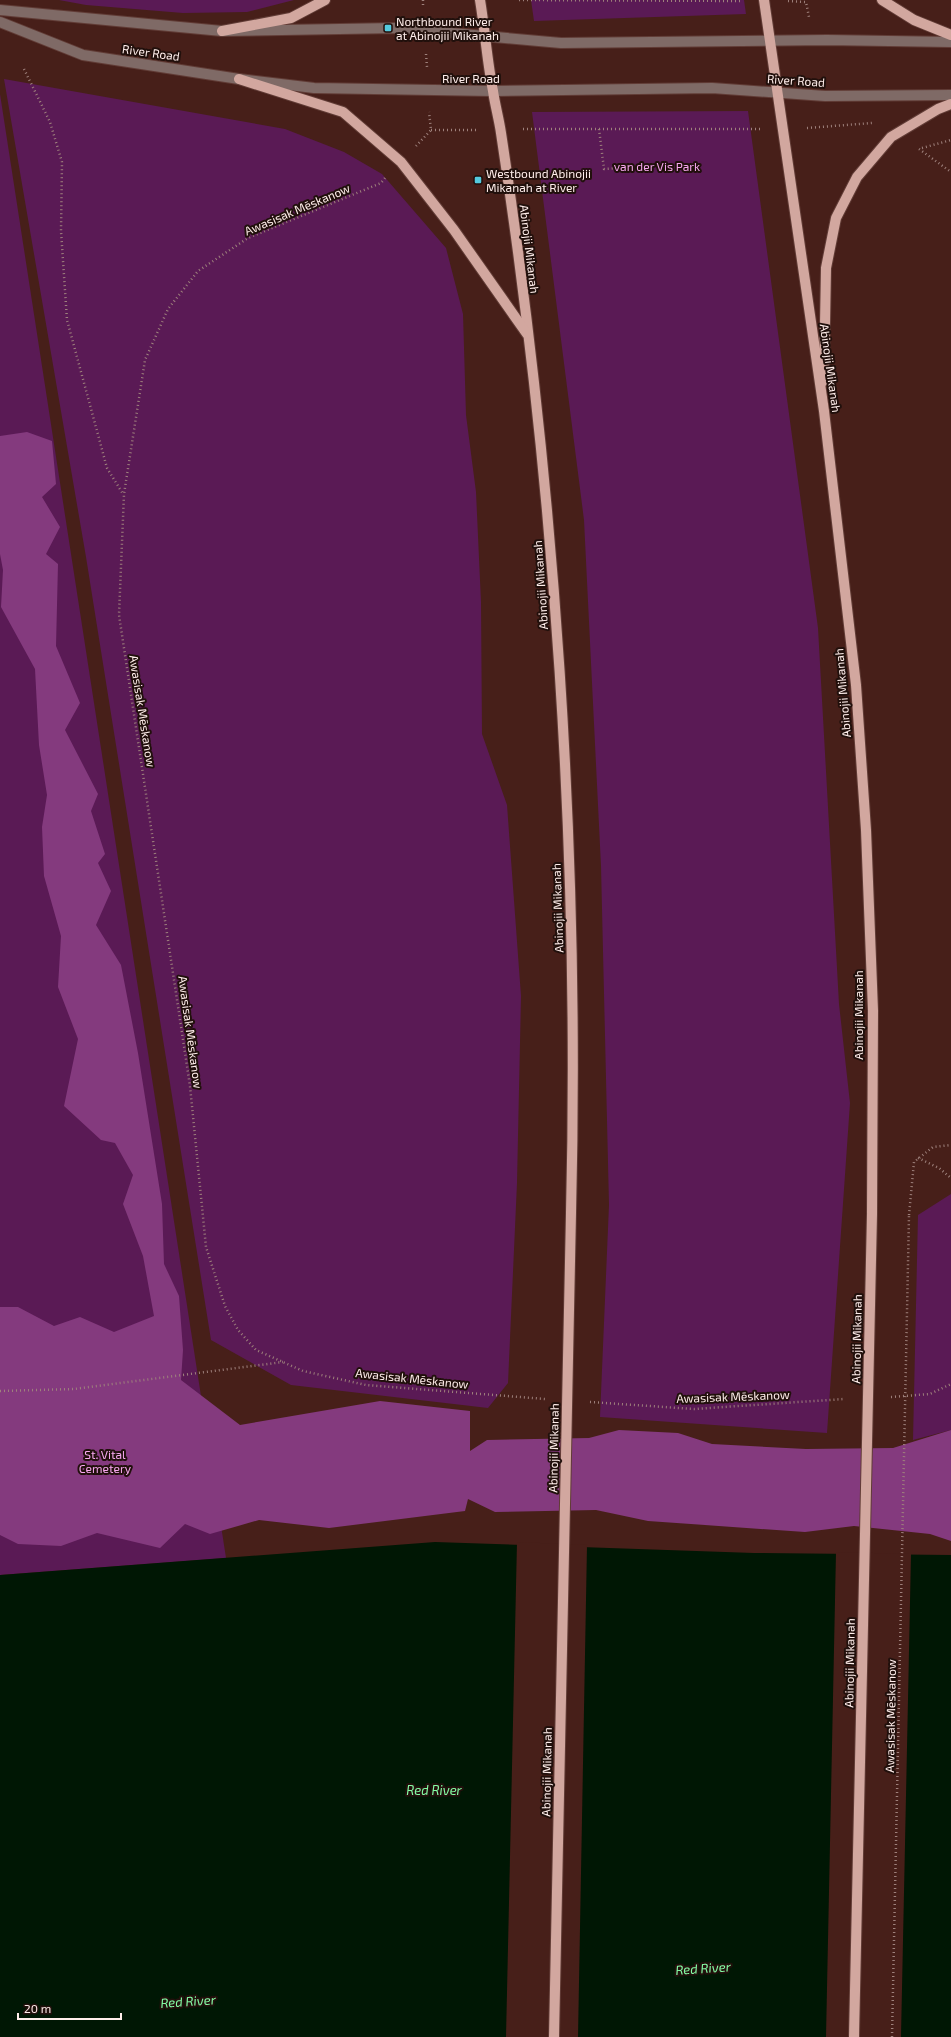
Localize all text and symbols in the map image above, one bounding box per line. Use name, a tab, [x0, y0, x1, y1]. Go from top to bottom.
place label: Northbound River at Abinojii Mikanah	[396, 14, 499, 43]
marker: Northbound River at Abinojii Mikanah	[383, 23, 393, 33]
street label: River Road	[121, 41, 181, 63]
street label: River Road	[442, 71, 500, 85]
street label: River Road	[767, 71, 825, 89]
park label: van der Vis Park	[614, 159, 700, 173]
place label: Westbound Abinojii Mikanah at River	[486, 166, 591, 194]
marker: Westbound Abinojii Mikanah at River	[473, 175, 483, 185]
street label: Awasisak Mēskanow	[242, 180, 352, 238]
street label: Abinojii Mikanah	[517, 204, 542, 294]
street label: Abinojii Mikanah	[817, 323, 844, 413]
street label: Abinojii Mikanah	[530, 540, 551, 630]
street label: Abinojii Mikanah	[831, 648, 854, 738]
street label: Awasisak Mēskanow	[127, 654, 159, 768]
street label: Abinojii Mikanah	[548, 863, 567, 953]
street label: Abinojii Mikanah	[851, 970, 866, 1060]
street label: Awasisak Mēskanow	[176, 975, 206, 1089]
street label: Abinojii Mikanah	[848, 1294, 865, 1384]
street label: Awasisak Mēskanow	[355, 1365, 469, 1391]
street label: Awasisak Mēskanow	[676, 1387, 790, 1405]
street label: Abinojii Mikanah	[545, 1403, 562, 1493]
park label: St. Vital Cemetery	[79, 1447, 132, 1475]
street label: Abinojii Mikanah	[841, 1618, 858, 1708]
street label: Awasisak Mēskanow	[882, 1659, 898, 1773]
street label: Abinojii Mikanah	[538, 1727, 555, 1817]
water label: Red River	[406, 1782, 463, 1798]
water label: Red River	[675, 1958, 732, 1978]
water label: Red River	[160, 1991, 217, 2011]
scale bar	[18, 1995, 121, 2021]
text: 20 m	[24, 2001, 51, 2015]

